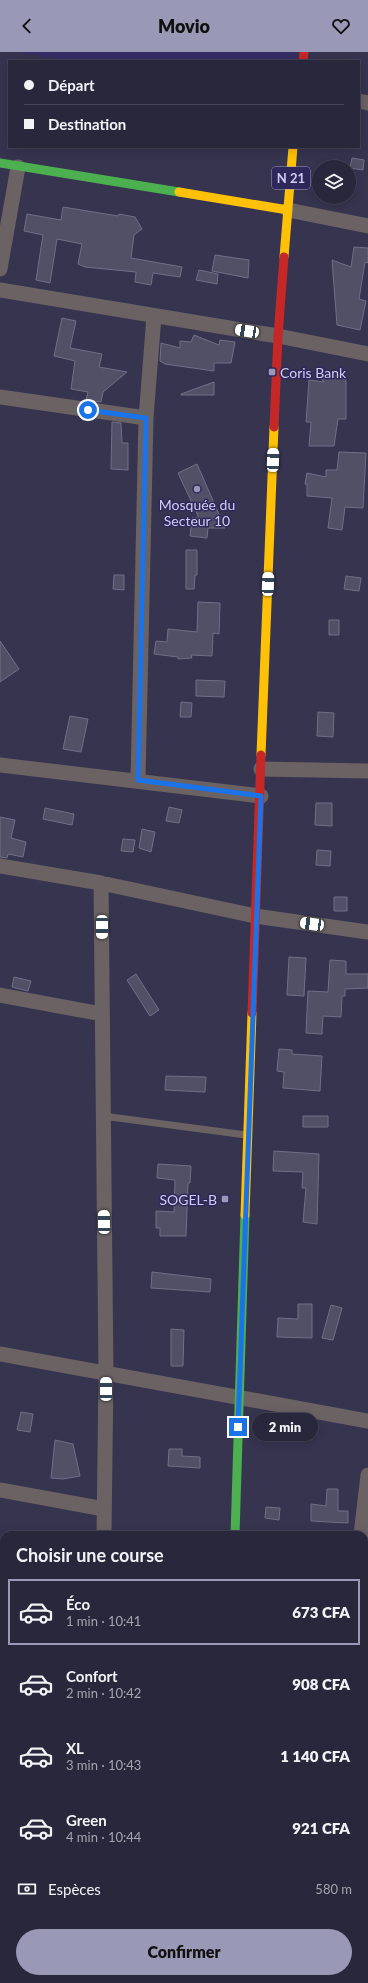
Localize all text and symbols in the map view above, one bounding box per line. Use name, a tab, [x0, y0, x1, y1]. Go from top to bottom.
icon: back	[16, 15, 38, 37]
text: Movio	[158, 15, 210, 37]
icon: heart	[330, 15, 352, 37]
text: Départ	[48, 76, 95, 94]
text: Destination	[48, 115, 126, 133]
map controls	[312, 160, 356, 204]
button: layers	[312, 160, 356, 204]
road number: N 21	[272, 167, 310, 189]
car	[234, 323, 260, 339]
place label: Coris Bank	[280, 364, 347, 381]
marker: Coris Bank	[267, 367, 277, 377]
route start	[79, 401, 97, 419]
car	[267, 448, 279, 472]
marker: Mosquée du Secteur 10	[192, 484, 202, 494]
place label: Mosquée du Secteur 10	[159, 496, 235, 529]
car	[262, 572, 274, 596]
car	[96, 915, 108, 939]
car	[299, 916, 325, 932]
place label: SOGEL-B	[159, 1191, 217, 1208]
marker: SOGEL-B	[220, 1194, 230, 1204]
car	[98, 1210, 110, 1234]
car	[100, 1377, 112, 1401]
callout: 2 min	[252, 1413, 318, 1441]
route end	[229, 1418, 247, 1436]
text: 2 min	[269, 1419, 301, 1435]
text: Choisir une course	[16, 1544, 164, 1566]
icon: car	[18, 1594, 54, 1630]
text: Éco	[66, 1595, 90, 1613]
text: 673 CFA	[292, 1603, 350, 1621]
text: 1 min · 10:41	[66, 1613, 141, 1629]
icon: car	[18, 1666, 54, 1702]
text: Confort	[66, 1667, 118, 1685]
text: 908 CFA	[292, 1675, 350, 1693]
text: 2 min · 10:42	[66, 1685, 141, 1701]
icon: car	[18, 1738, 54, 1774]
text: XL	[66, 1739, 84, 1757]
text: 1 140 CFA	[280, 1747, 350, 1765]
text: 3 min · 10:43	[66, 1757, 141, 1773]
icon: car	[18, 1810, 54, 1846]
text: Green	[66, 1811, 107, 1829]
text: 921 CFA	[292, 1819, 350, 1837]
text: 4 min · 10:44	[66, 1829, 141, 1845]
icon: cash	[16, 1878, 38, 1900]
text: Espèces	[48, 1880, 101, 1898]
text: 580 m	[315, 1881, 352, 1897]
button: Confirmer	[16, 1929, 352, 1975]

